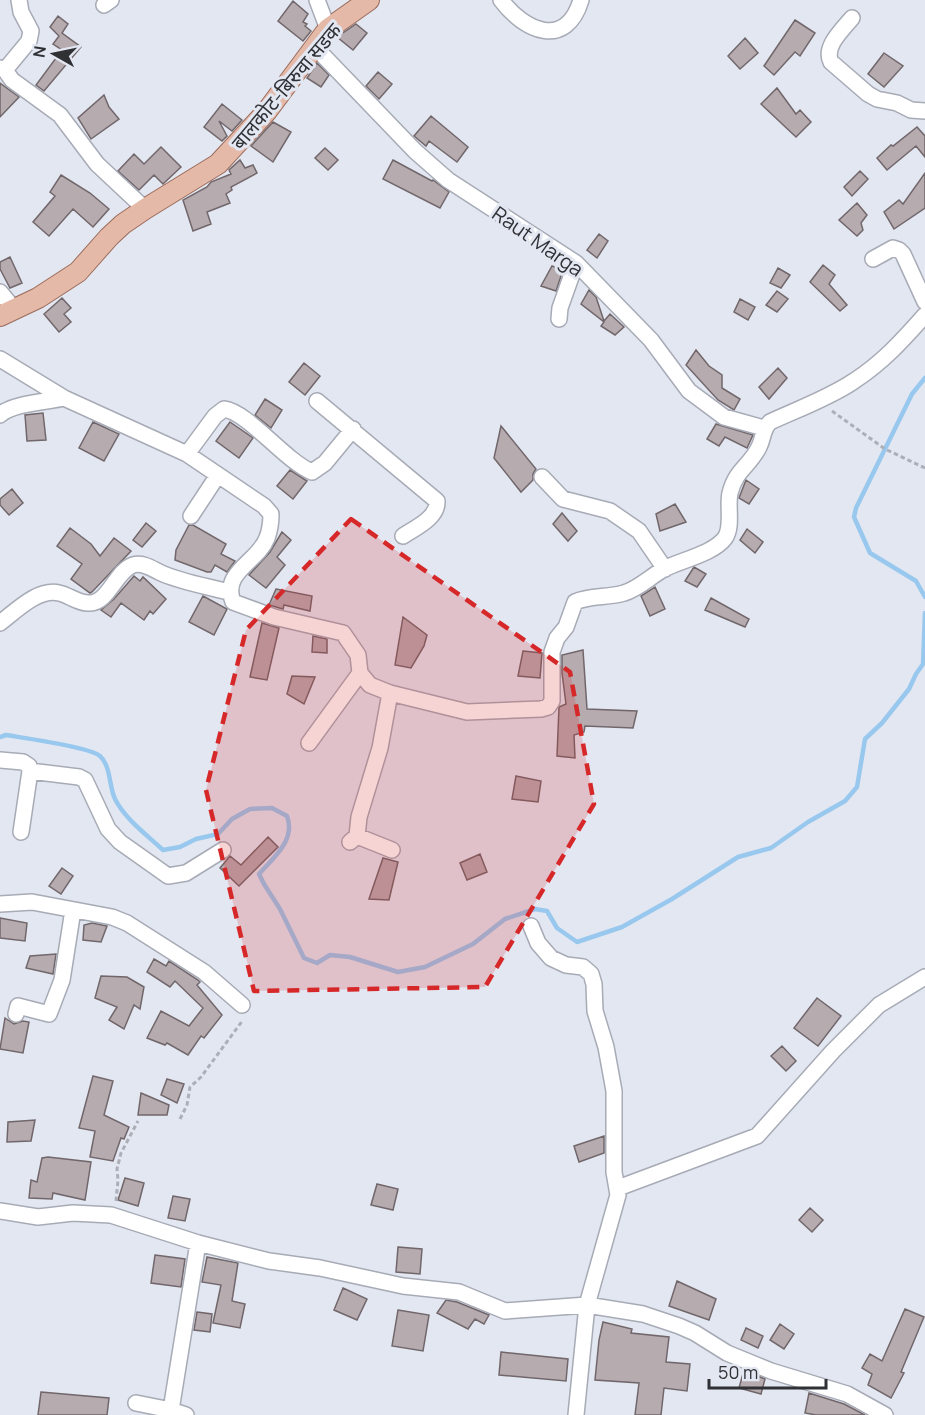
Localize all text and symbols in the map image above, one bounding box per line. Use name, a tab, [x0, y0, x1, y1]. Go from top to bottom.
street label: बालकोट-बिरुवा सडक	[225, 16, 347, 155]
north arrow	[24, 24, 84, 84]
text: N	[27, 44, 51, 59]
street label: Raut Marga	[487, 200, 589, 282]
scale bar	[709, 1352, 826, 1390]
text: 50 m	[718, 1360, 758, 1384]

